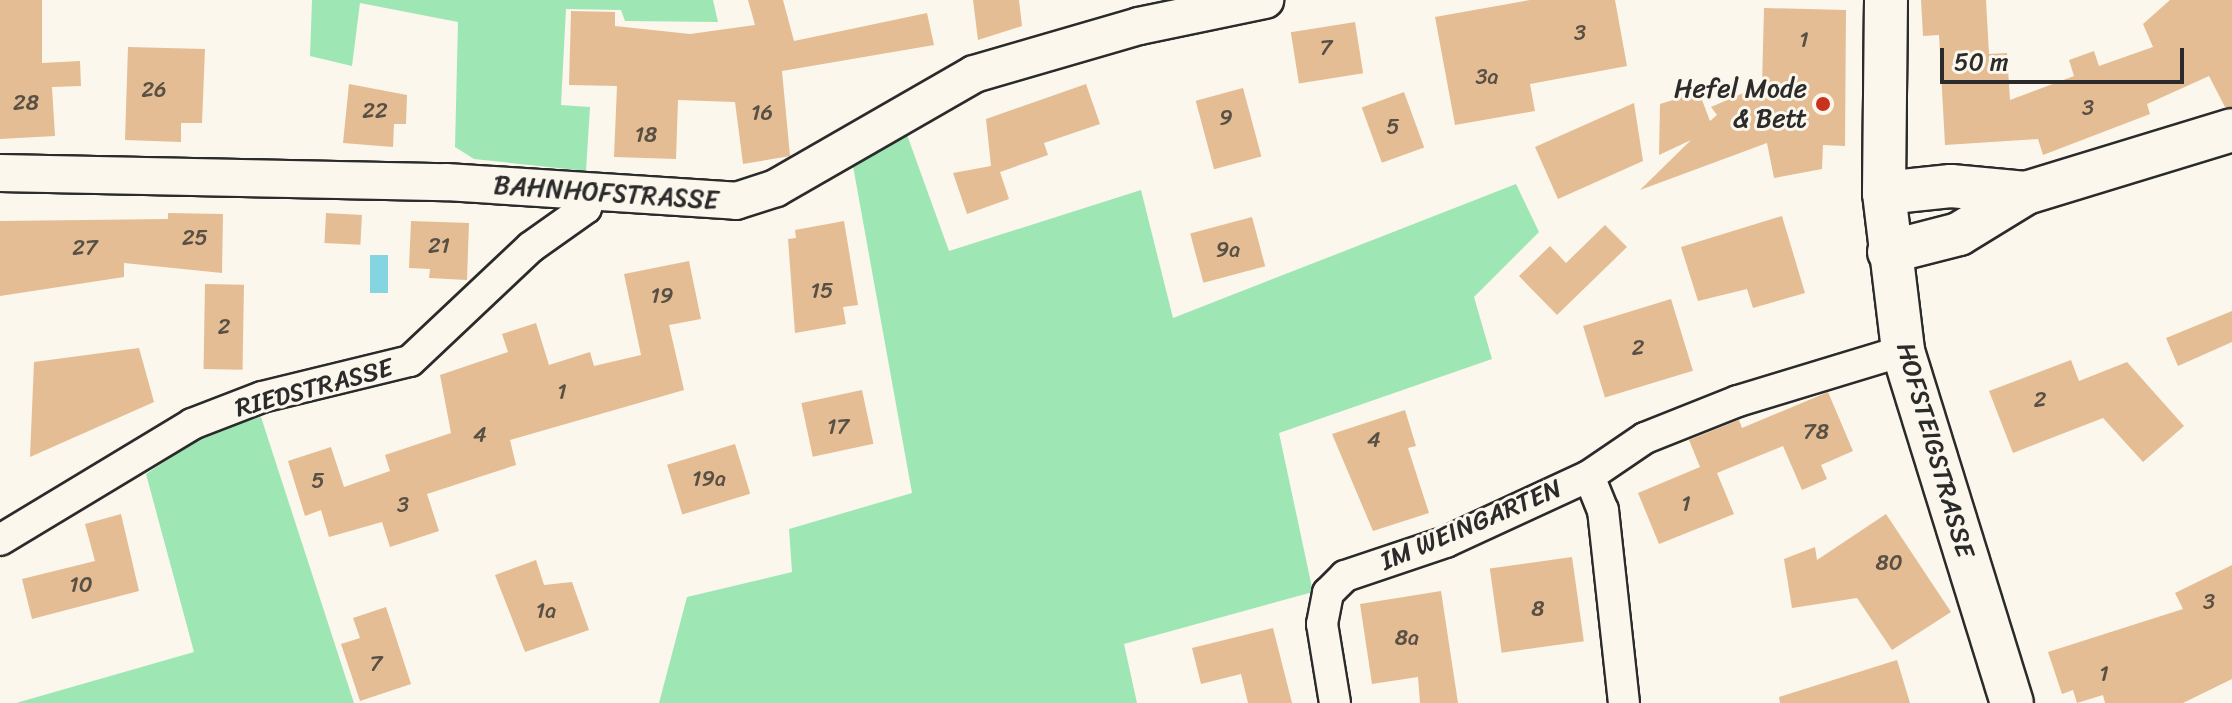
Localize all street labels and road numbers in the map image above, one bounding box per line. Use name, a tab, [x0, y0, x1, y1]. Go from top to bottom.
street label: BAHNHOFSTRASSE	[493, 170, 719, 216]
street label: HOFSTEIGSTRASSE	[1889, 339, 1981, 561]
street label: RIEDSTRASSE	[232, 352, 396, 424]
street label: IM WEINGARTEN	[1375, 473, 1567, 577]

